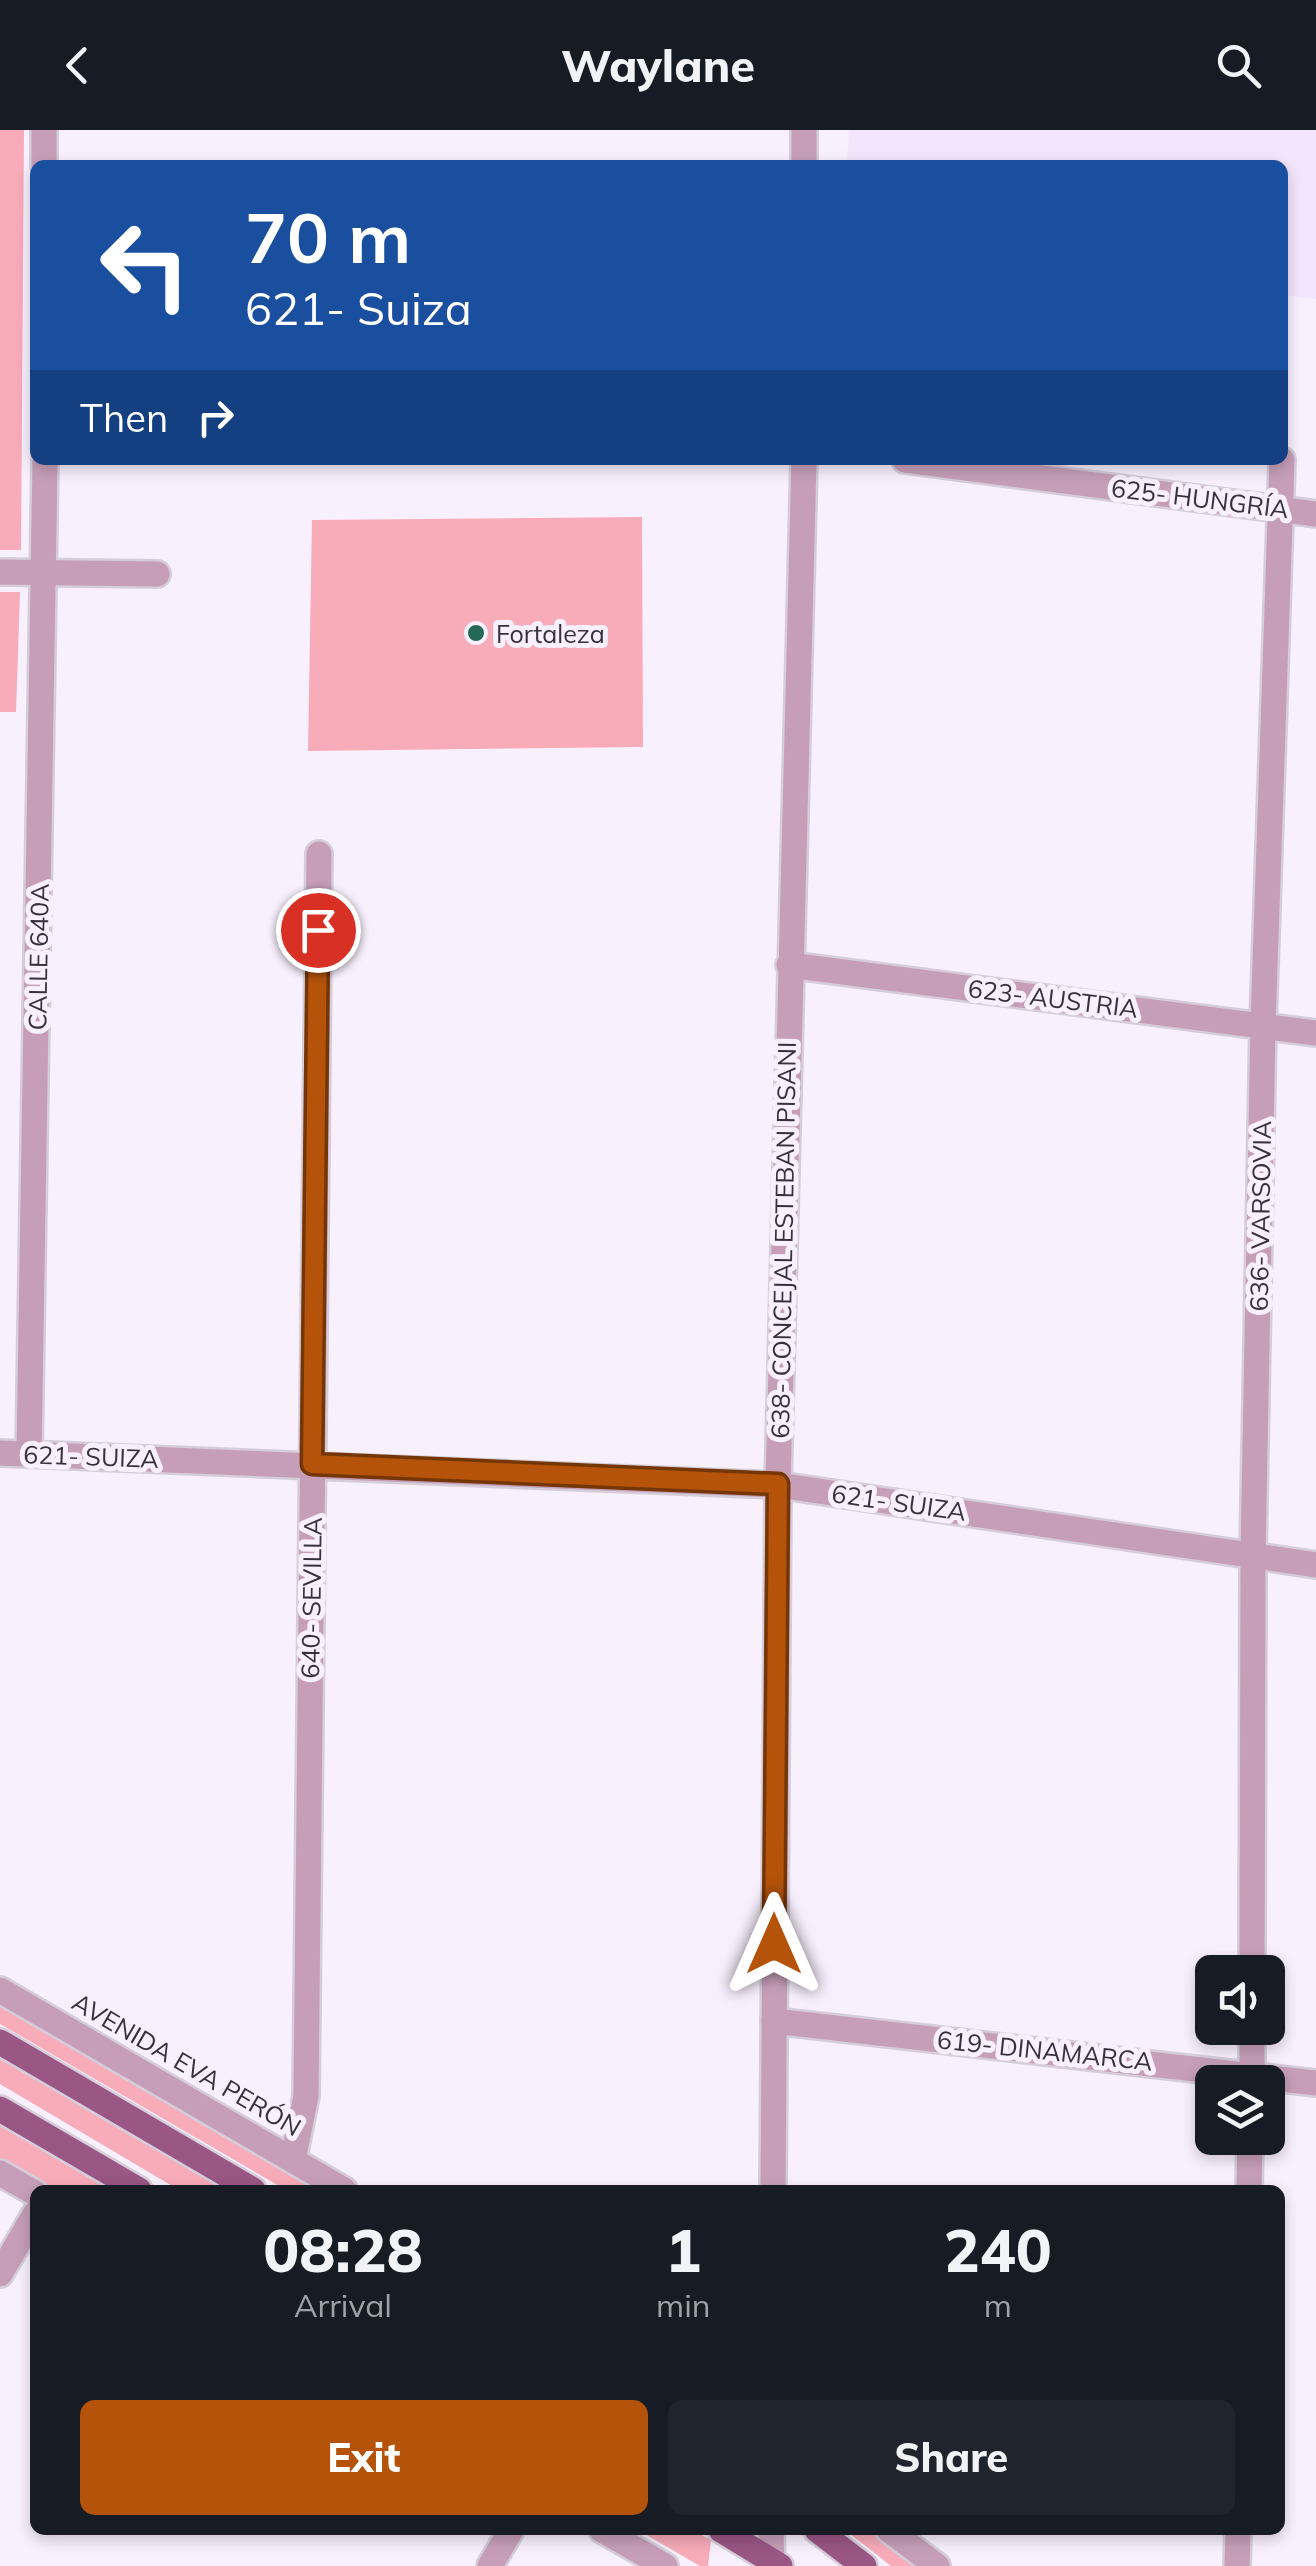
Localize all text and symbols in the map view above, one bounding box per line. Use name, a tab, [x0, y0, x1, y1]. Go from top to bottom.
text: Waylane	[561, 37, 755, 93]
icon: back	[50, 38, 105, 93]
icon: search	[1211, 38, 1266, 93]
text: 70 m	[245, 193, 411, 281]
icon: left	[80, 200, 210, 330]
text: 621- Suiza	[245, 280, 472, 336]
icon: right	[188, 390, 243, 445]
text: Then	[80, 394, 168, 442]
street label: 625- HUNGRÍA	[1109, 472, 1291, 524]
place label: Fortaleza	[496, 618, 605, 649]
marker: Fortaleza	[465, 622, 487, 644]
street label: CALLE 640A	[21, 883, 55, 1031]
pin	[276, 888, 361, 973]
icon: arrive	[291, 903, 346, 958]
street label: 623- AUSTRIA	[966, 972, 1140, 1024]
street label: 638- CONCEJAL ESTEBAN PISANI	[764, 1041, 802, 1439]
street label: 636- VARSOVIA	[1243, 1120, 1277, 1312]
street label: 621- SUIZA	[23, 1438, 159, 1474]
street label: 621- SUIZA	[830, 1477, 968, 1527]
street label: 640- SEVILLA	[294, 1517, 328, 1679]
position arrow	[722, 1892, 826, 1996]
map controls	[1195, 1955, 1285, 2155]
button: sound	[1195, 1955, 1285, 2045]
street label: AVENIDA EVA PERÓN	[67, 1986, 307, 2142]
street label: 619- DINAMARCA	[936, 2023, 1154, 2077]
button: layers	[1195, 2065, 1285, 2155]
text: 08:28	[263, 2212, 423, 2287]
text: 1	[665, 2212, 701, 2287]
text: 240	[944, 2212, 1052, 2287]
text: Arrival	[294, 2285, 392, 2325]
text: min	[656, 2285, 711, 2325]
text: m	[984, 2285, 1012, 2325]
button: Exit	[80, 2400, 648, 2515]
button: Share	[668, 2400, 1235, 2515]

